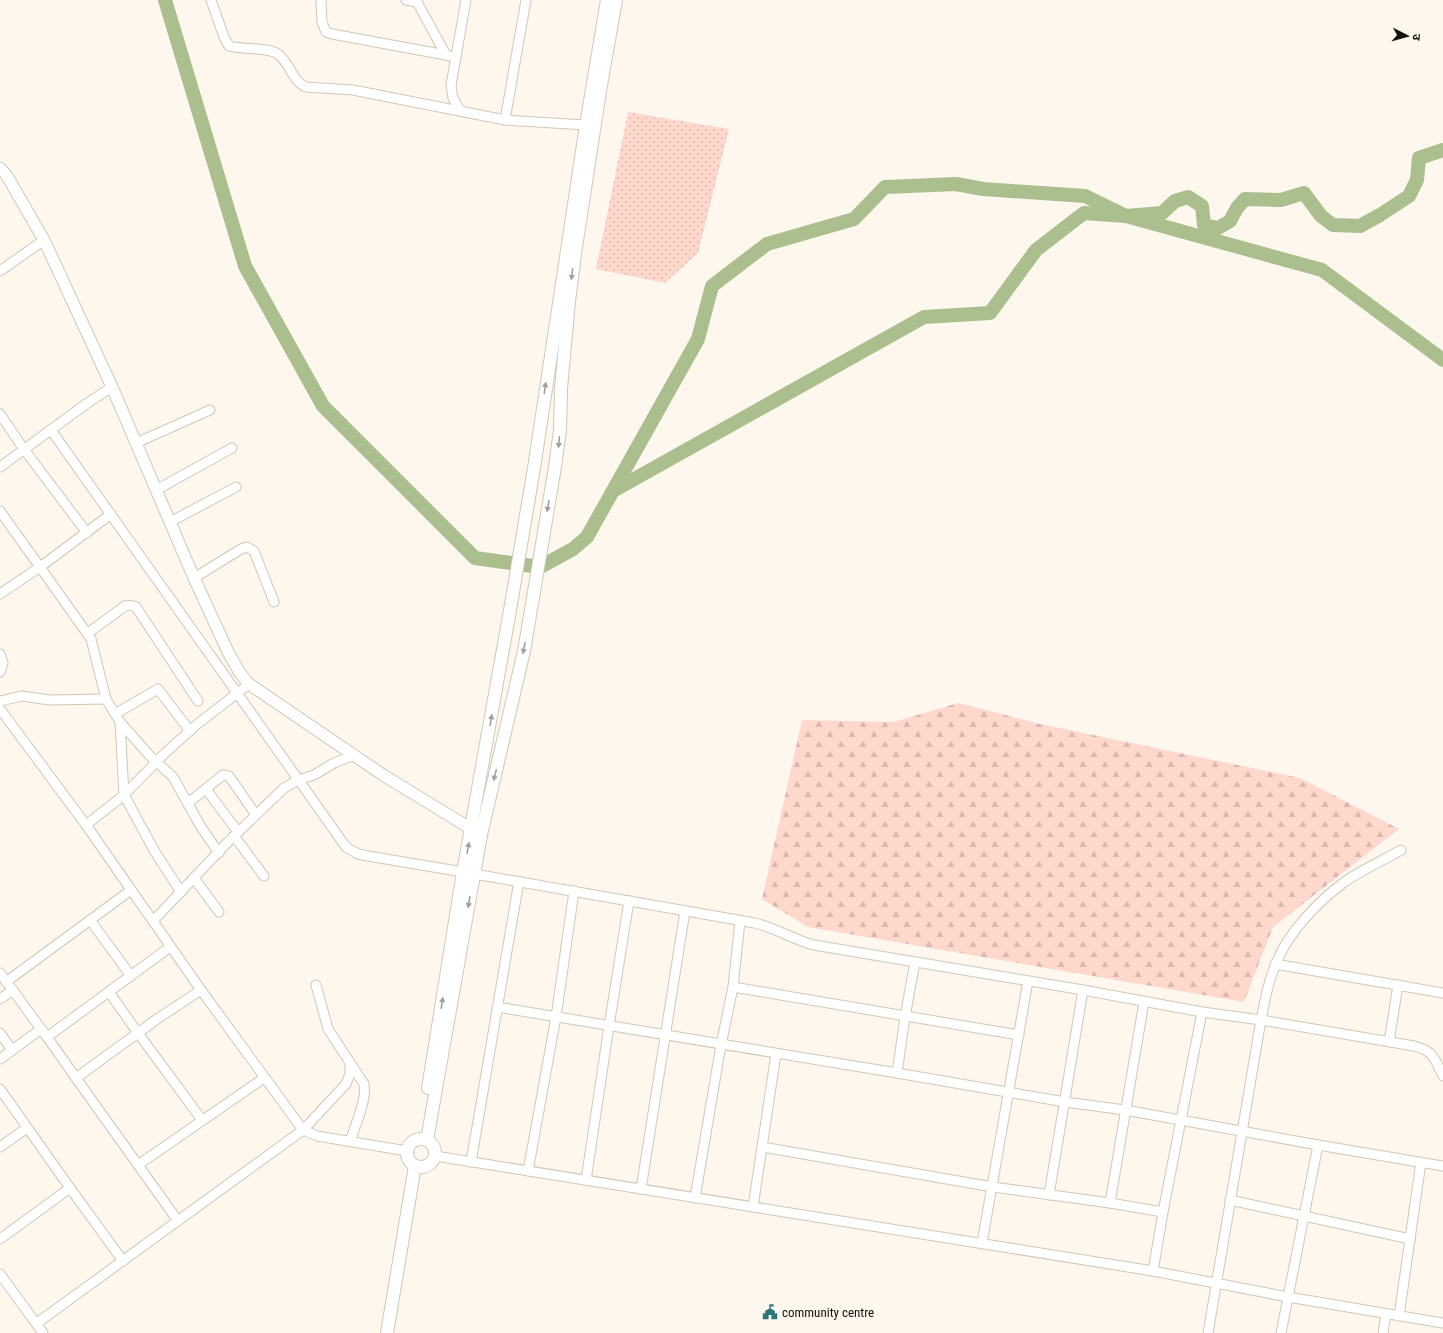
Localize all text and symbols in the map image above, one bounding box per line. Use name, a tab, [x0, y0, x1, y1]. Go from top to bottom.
north arrow	[1387, 16, 1427, 56]
text: उ	[1410, 33, 1423, 41]
one-way arrow	[569, 267, 576, 280]
one-way arrow	[542, 382, 548, 394]
one-way arrow	[555, 436, 562, 448]
one-way arrow	[545, 500, 551, 512]
one-way arrow	[521, 642, 527, 654]
one-way arrow	[488, 713, 494, 726]
one-way arrow	[492, 769, 498, 781]
one-way arrow	[465, 841, 471, 854]
one-way arrow	[465, 896, 471, 908]
one-way arrow	[439, 997, 445, 1009]
public building icon: community centre	[761, 1303, 779, 1321]
place label: community centre	[782, 1305, 874, 1320]

